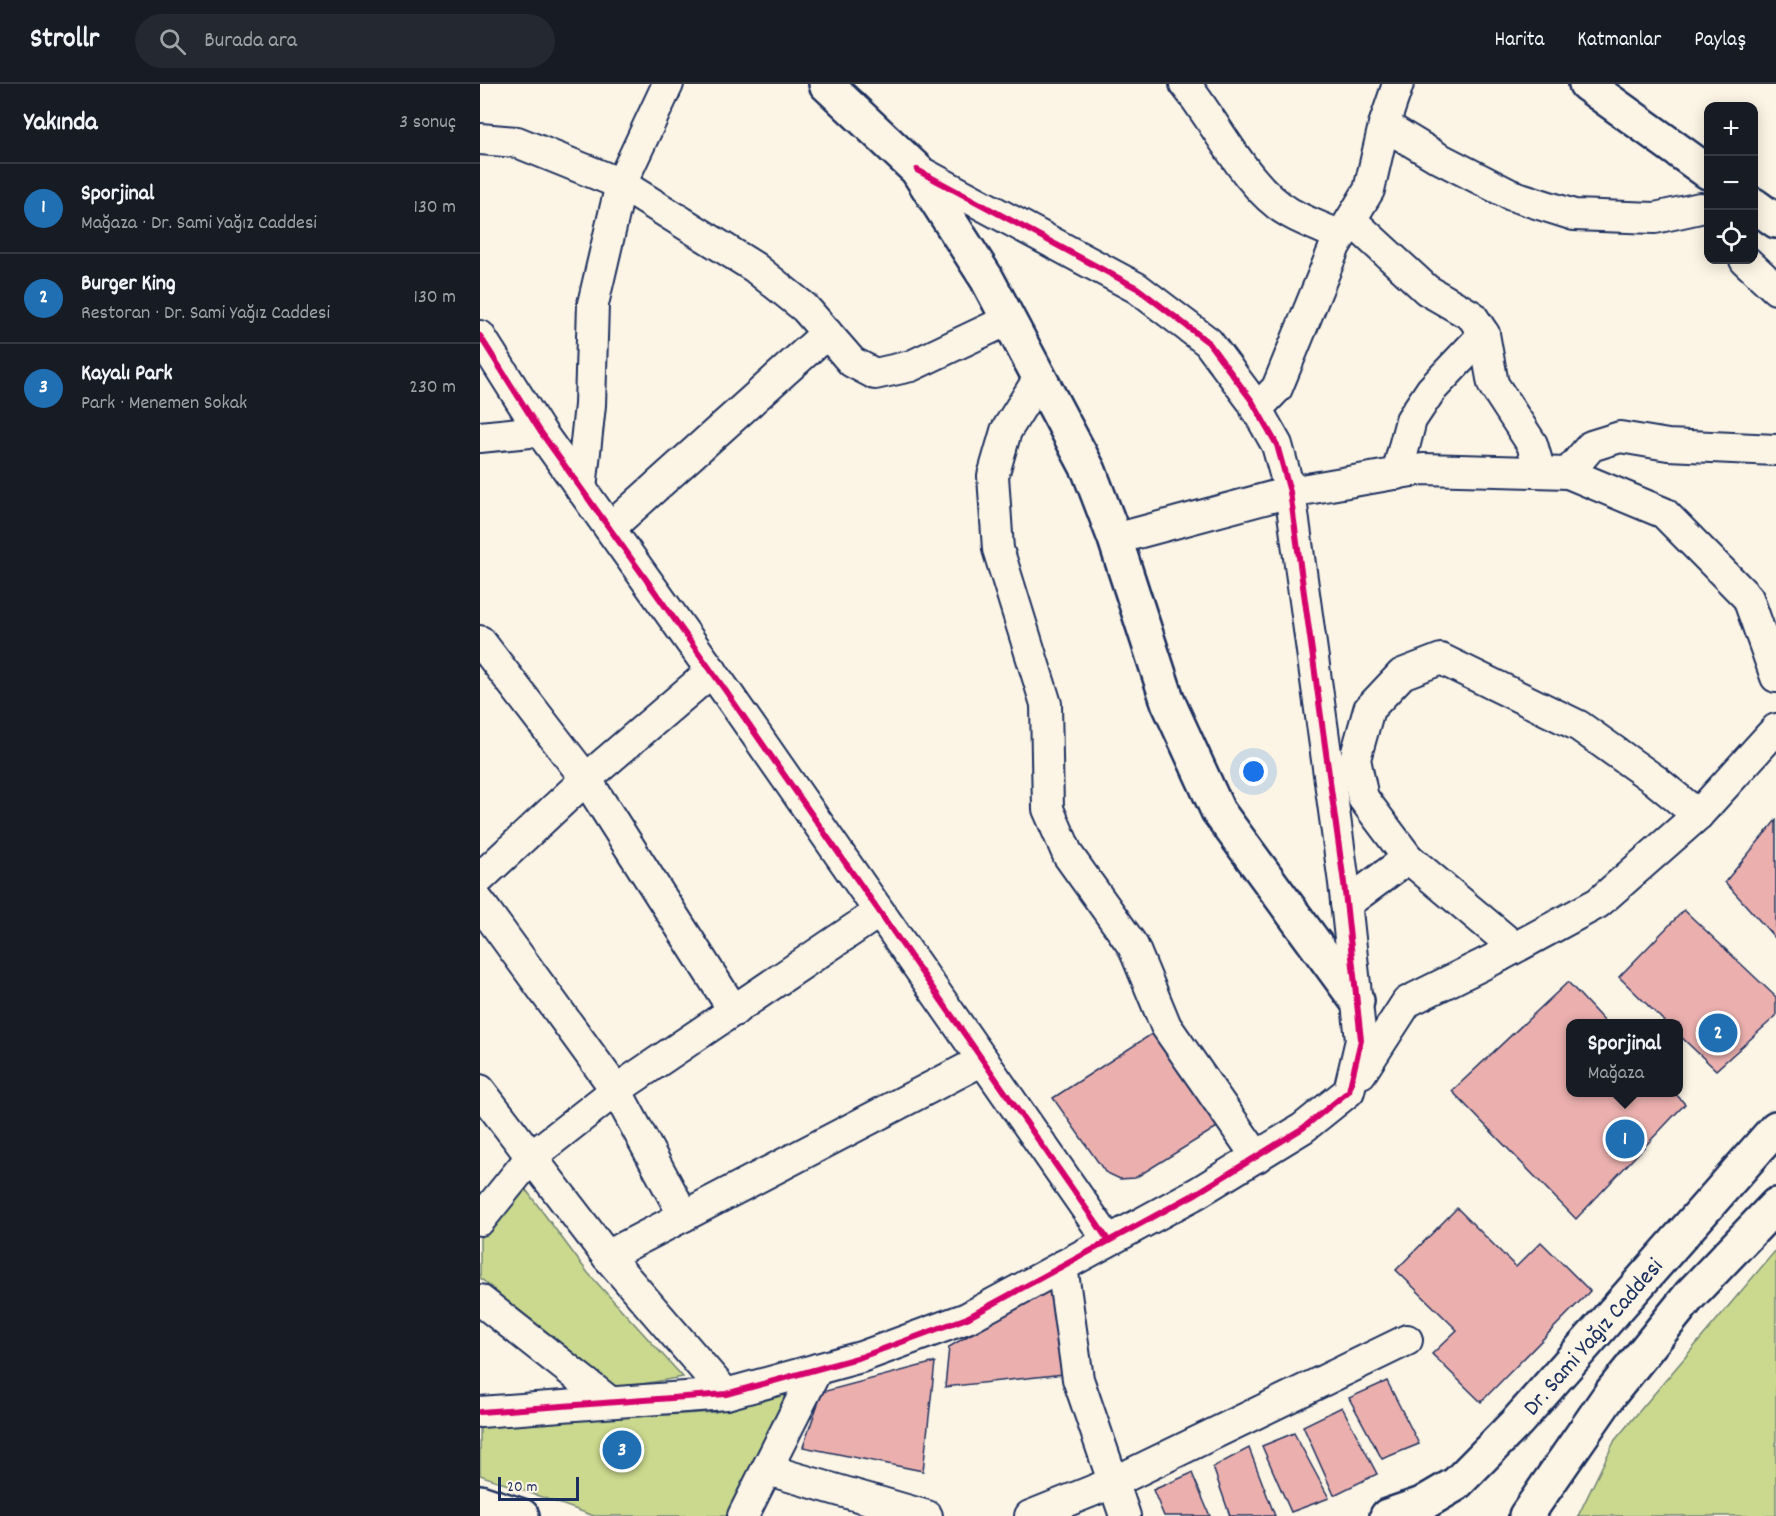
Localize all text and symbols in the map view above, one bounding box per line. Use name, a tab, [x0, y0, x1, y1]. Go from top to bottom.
search box	[135, 14, 555, 68]
text: Strollr	[30, 21, 99, 61]
icon: search	[156, 25, 189, 58]
text: Burada ara	[204, 26, 297, 57]
text: Harita	[1494, 26, 1544, 56]
text: Katmanlar	[1577, 26, 1661, 56]
text: Paylaş	[1694, 26, 1746, 56]
map controls	[1704, 102, 1758, 264]
button: +	[1704, 102, 1758, 156]
text: Yakında	[24, 105, 98, 142]
text: 3 sonuç	[399, 109, 456, 137]
button: −	[1704, 156, 1758, 210]
text: Sporjinal	[81, 179, 154, 210]
text: 1	[41, 194, 46, 222]
text: 130 m	[414, 194, 456, 222]
text: Mağaza · Dr. Sami Yağız Caddesi	[81, 210, 317, 238]
button: locate	[1704, 210, 1758, 264]
text: Burger King	[81, 269, 176, 300]
text: 2	[39, 284, 48, 312]
text: 130 m	[414, 284, 456, 312]
text: Restoran · Dr. Sami Yağız Caddesi	[81, 300, 330, 328]
text: Kayalı Park	[81, 359, 173, 390]
text: 3	[39, 374, 48, 402]
text: 230 m	[409, 374, 456, 402]
text: Park · Menemen Sokak	[81, 390, 247, 418]
your location	[1239, 757, 1268, 786]
pin: 2	[1698, 1010, 1738, 1056]
popup	[1566, 1019, 1683, 1097]
text: Sporjinal	[1588, 1029, 1661, 1060]
text: Mağaza	[1588, 1060, 1644, 1088]
pin: 1	[1606, 1116, 1644, 1162]
street label: Dr. Sami Yağız Caddesi	[1516, 1252, 1672, 1424]
pin: 3	[602, 1428, 642, 1472]
scale bar	[498, 1474, 579, 1502]
text: 20 m	[507, 1476, 537, 1499]

